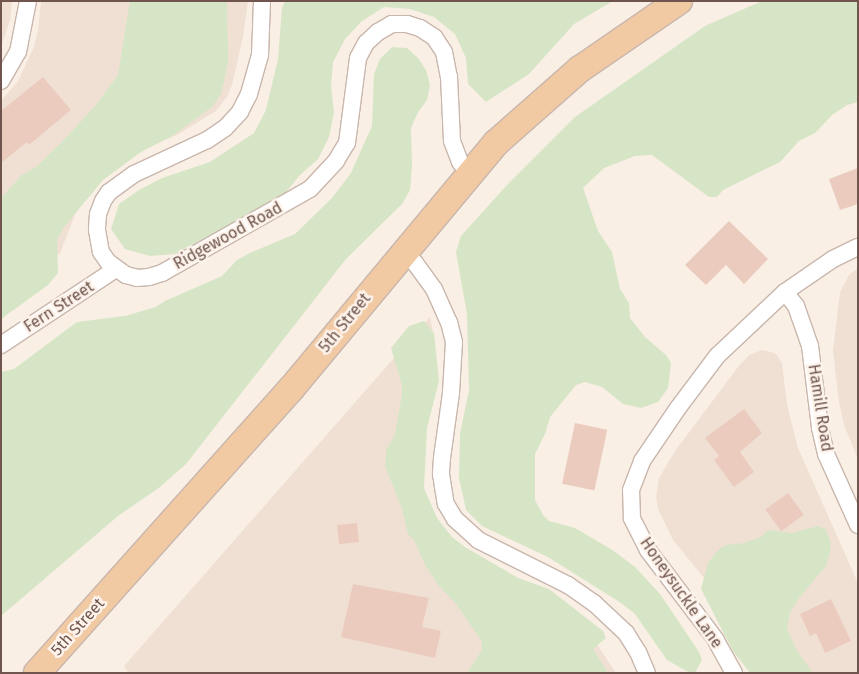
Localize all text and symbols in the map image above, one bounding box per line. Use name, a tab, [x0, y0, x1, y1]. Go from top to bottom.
street label: Ridgewood Road	[170, 198, 286, 274]
street label: Fern Street	[21, 277, 97, 337]
street label: 5th Street	[315, 289, 375, 357]
street label: Hamill Road	[804, 363, 836, 453]
street label: Honeysuckle Lane	[636, 534, 726, 652]
street label: 5th Street	[47, 594, 109, 660]

